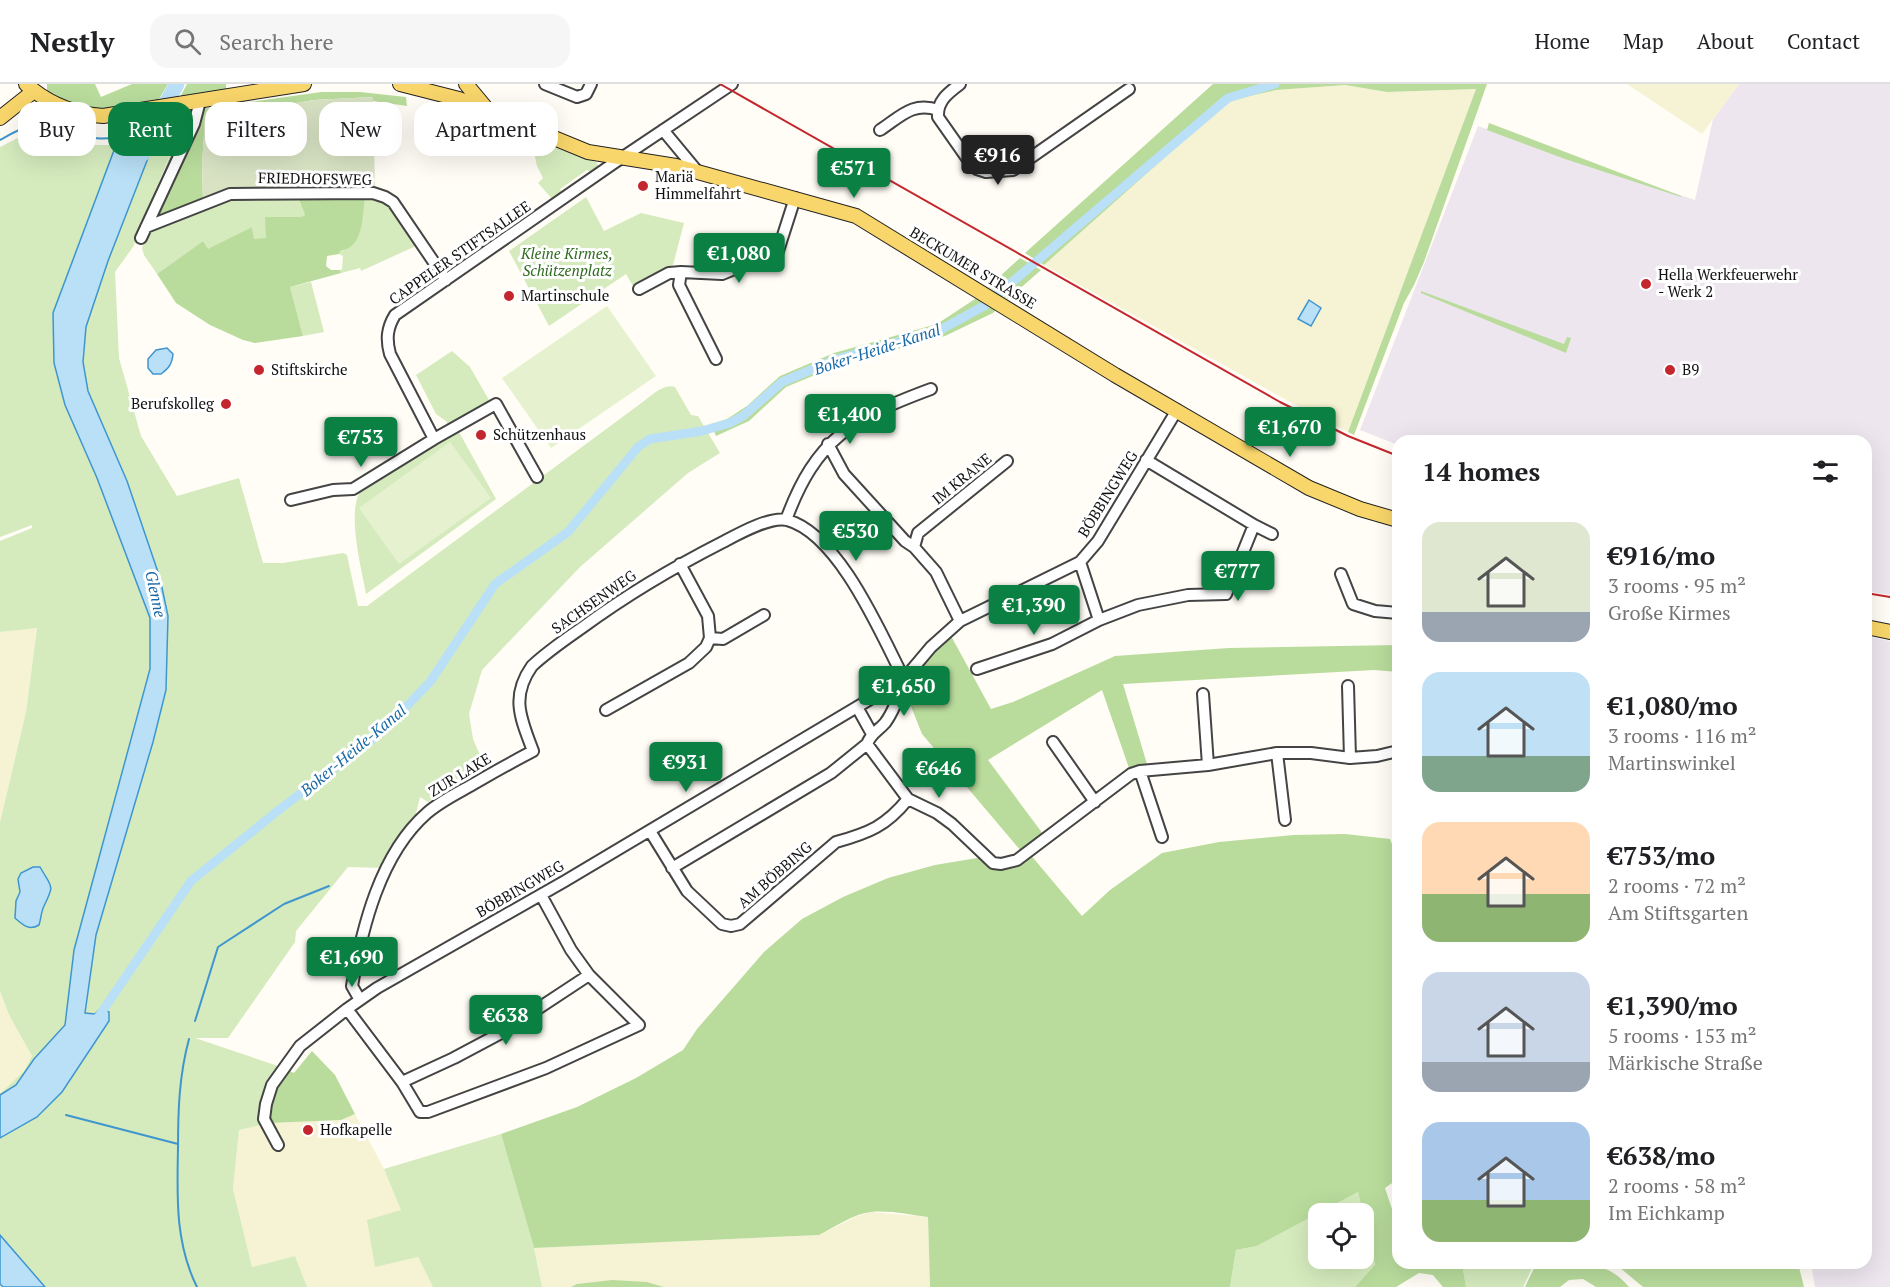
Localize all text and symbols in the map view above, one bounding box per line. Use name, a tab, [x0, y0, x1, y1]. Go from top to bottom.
search box	[150, 14, 570, 68]
text: Nestly	[30, 23, 114, 60]
icon: search	[171, 25, 204, 58]
text: Search here	[219, 27, 334, 56]
text: Home	[1534, 27, 1590, 55]
text: Map	[1623, 27, 1664, 55]
text: About	[1697, 27, 1754, 55]
text: Contact	[1787, 27, 1860, 55]
chip: Buy	[18, 102, 96, 156]
chip: Rent	[108, 102, 193, 156]
chip: Filters	[205, 102, 307, 156]
chip: New	[319, 102, 402, 156]
chip: Apartment	[414, 102, 558, 156]
pin: €916	[962, 135, 1034, 186]
text: €916	[975, 141, 1021, 168]
pin: €571	[818, 148, 890, 199]
text: €571	[831, 154, 877, 181]
place label: Mariä Himmelfahrt	[655, 166, 742, 203]
street label: FRIEDHOFSWEG	[258, 167, 373, 189]
marker: Mariä Himmelfahrt	[636, 179, 650, 193]
street label: CAPPELER STIFTSALLEE	[385, 196, 534, 309]
street label: BECKUMER STRASSE	[907, 221, 1040, 313]
pin: €1,080	[690, 233, 788, 284]
text: €1,080	[708, 239, 770, 266]
park label: Kleine Kirmes, Schützenplatz	[520, 243, 613, 280]
place label: Hella Werkfeuerwehr - Werk 2	[1658, 264, 1798, 301]
marker: Hella Werkfeuerwehr - Werk 2	[1639, 277, 1653, 291]
place label: Martinschule	[521, 285, 609, 305]
marker: Martinschule	[502, 289, 516, 303]
water label: Boker-Heide-Kanal	[810, 318, 944, 380]
place label: Stiftskirche	[271, 359, 348, 379]
place label: B9	[1682, 359, 1699, 379]
marker: Stiftskirche	[252, 363, 266, 377]
marker: B9	[1663, 363, 1677, 377]
place label: Berufskolleg	[131, 393, 215, 413]
pin: €1,400	[801, 394, 899, 445]
marker: Berufskolleg	[219, 397, 233, 411]
text: €1,400	[819, 400, 881, 427]
pin: €1,670	[1241, 407, 1339, 458]
text: €1,670	[1259, 413, 1321, 440]
pin: €753	[325, 417, 397, 468]
text: €753	[338, 423, 384, 450]
place label: Schützenhaus	[493, 424, 586, 444]
marker: Schützenhaus	[474, 428, 488, 442]
street label: BÖBBINGWEG	[1073, 446, 1142, 541]
street label: IM KRANE	[927, 448, 995, 508]
text: 14 homes	[1422, 454, 1540, 488]
icon: filters	[1809, 455, 1842, 488]
pin: €530	[820, 511, 892, 562]
text: €530	[833, 517, 879, 544]
text: €916/mo	[1608, 538, 1715, 572]
icon: home	[1470, 546, 1542, 618]
pin: €777	[1202, 551, 1274, 602]
text: €777	[1215, 557, 1261, 584]
street label: SACHSENWEG	[547, 564, 640, 638]
water label: Glenne	[140, 568, 172, 620]
text: 3 rooms · 95 m²	[1608, 572, 1746, 599]
pin: €1,390	[985, 585, 1083, 636]
text: €1,390	[1003, 591, 1065, 618]
text: Große Kirmes	[1608, 599, 1731, 626]
pin: €1,650	[855, 666, 953, 717]
text: €1,650	[873, 672, 935, 699]
text: €1,080/mo	[1608, 688, 1738, 722]
icon: home	[1470, 696, 1542, 768]
water label: Boker-Heide-Kanal	[295, 699, 411, 801]
text: 3 rooms · 116 m²	[1608, 722, 1756, 749]
pin: €931	[650, 742, 722, 793]
street label: ZUR LAKE	[425, 748, 494, 801]
text: €931	[663, 748, 709, 775]
pin: €646	[903, 748, 975, 799]
text: Martinswinkel	[1608, 749, 1736, 776]
text: €646	[916, 754, 962, 781]
street label: AM BÖBBING	[733, 836, 816, 912]
text: €753/mo	[1608, 838, 1715, 872]
icon: home	[1470, 846, 1542, 918]
street label: BÖBBINGWEG	[472, 855, 568, 921]
text: 2 rooms · 72 m²	[1608, 872, 1746, 899]
text: Am Stiftsgarten	[1608, 899, 1748, 926]
pin: €1,690	[303, 937, 401, 988]
text: €1,690	[321, 943, 383, 970]
text: €1,390/mo	[1608, 988, 1738, 1022]
pin: €638	[470, 995, 542, 1046]
icon: home	[1470, 996, 1542, 1068]
text: €638	[483, 1001, 529, 1028]
text: 5 rooms · 153 m²	[1608, 1022, 1756, 1049]
text: Märkische Straße	[1608, 1049, 1763, 1076]
place label: Hofkapelle	[320, 1119, 392, 1139]
marker: Hofkapelle	[301, 1123, 315, 1137]
text: €638/mo	[1608, 1138, 1715, 1172]
icon: home	[1470, 1146, 1542, 1218]
text: 2 rooms · 58 m²	[1608, 1172, 1746, 1199]
text: Im Eichkamp	[1608, 1199, 1725, 1226]
map controls	[1308, 1203, 1374, 1269]
button: locate	[1308, 1203, 1374, 1269]

